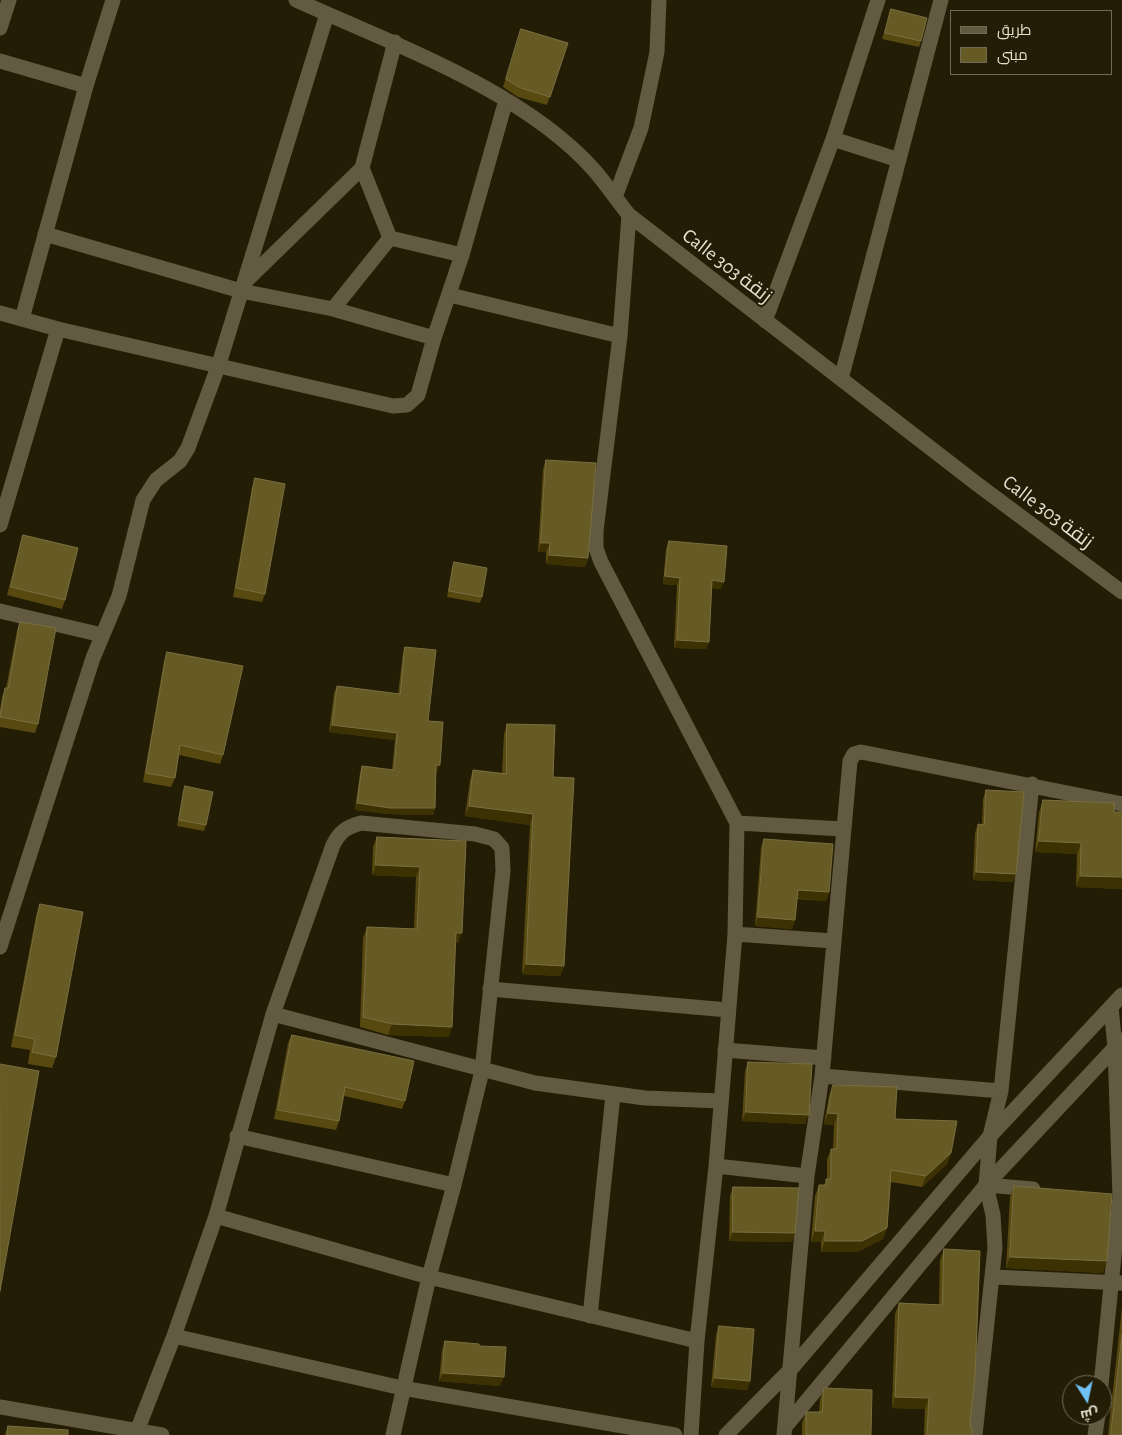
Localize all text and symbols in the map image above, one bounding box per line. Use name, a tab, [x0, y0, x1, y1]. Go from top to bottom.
legend	[950, 10, 1112, 75]
text: طريق	[997, 23, 1031, 38]
text: مبنى	[997, 48, 1028, 63]
street label: Calle 303 زنقة	[677, 224, 777, 308]
street label: Calle 303 زنقة	[998, 470, 1098, 554]
north arrow	[1062, 1375, 1112, 1425]
text: ش	[1079, 1405, 1099, 1422]

